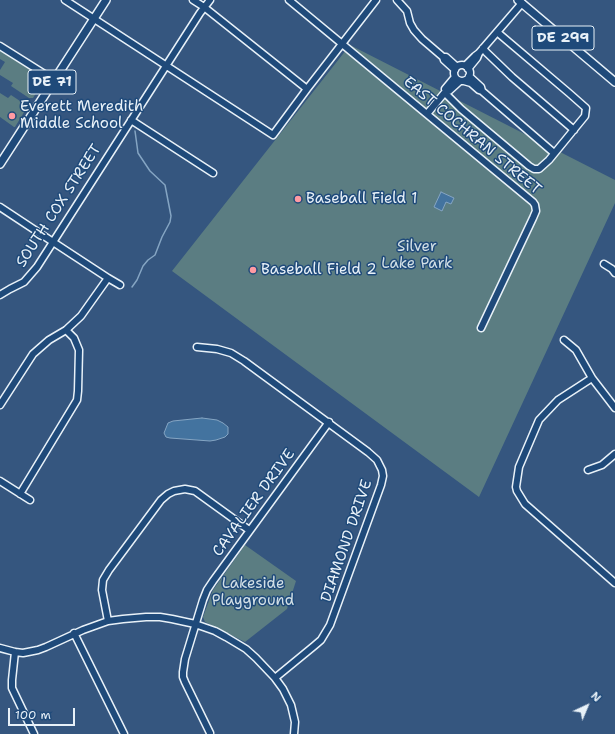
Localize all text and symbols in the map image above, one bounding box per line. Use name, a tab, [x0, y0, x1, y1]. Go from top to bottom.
road number: DE 299	[532, 26, 594, 50]
road number: DE 71	[28, 70, 76, 94]
street label: EAST COCHRAN STREET	[399, 73, 545, 199]
place label: Everett Meredith Middle School	[20, 98, 143, 133]
marker: Everett Meredith Middle School	[7, 111, 17, 121]
street label: SOUTH COX STREET	[13, 141, 105, 271]
place label: Baseball Field 1	[306, 190, 418, 208]
marker: Baseball Field 1	[293, 194, 303, 204]
park label: Silver Lake Park	[381, 238, 453, 273]
place label: Baseball Field 2	[261, 261, 377, 279]
marker: Baseball Field 2	[248, 265, 258, 275]
street label: CAVALIER DRIVE	[209, 446, 299, 560]
street label: DIAMOND DRIVE	[318, 478, 376, 604]
park label: Lakeside Playground	[212, 575, 294, 610]
north arrow	[567, 686, 607, 726]
text: N	[587, 689, 604, 705]
scale bar	[10, 700, 77, 726]
text: 100 m	[15, 707, 51, 723]

